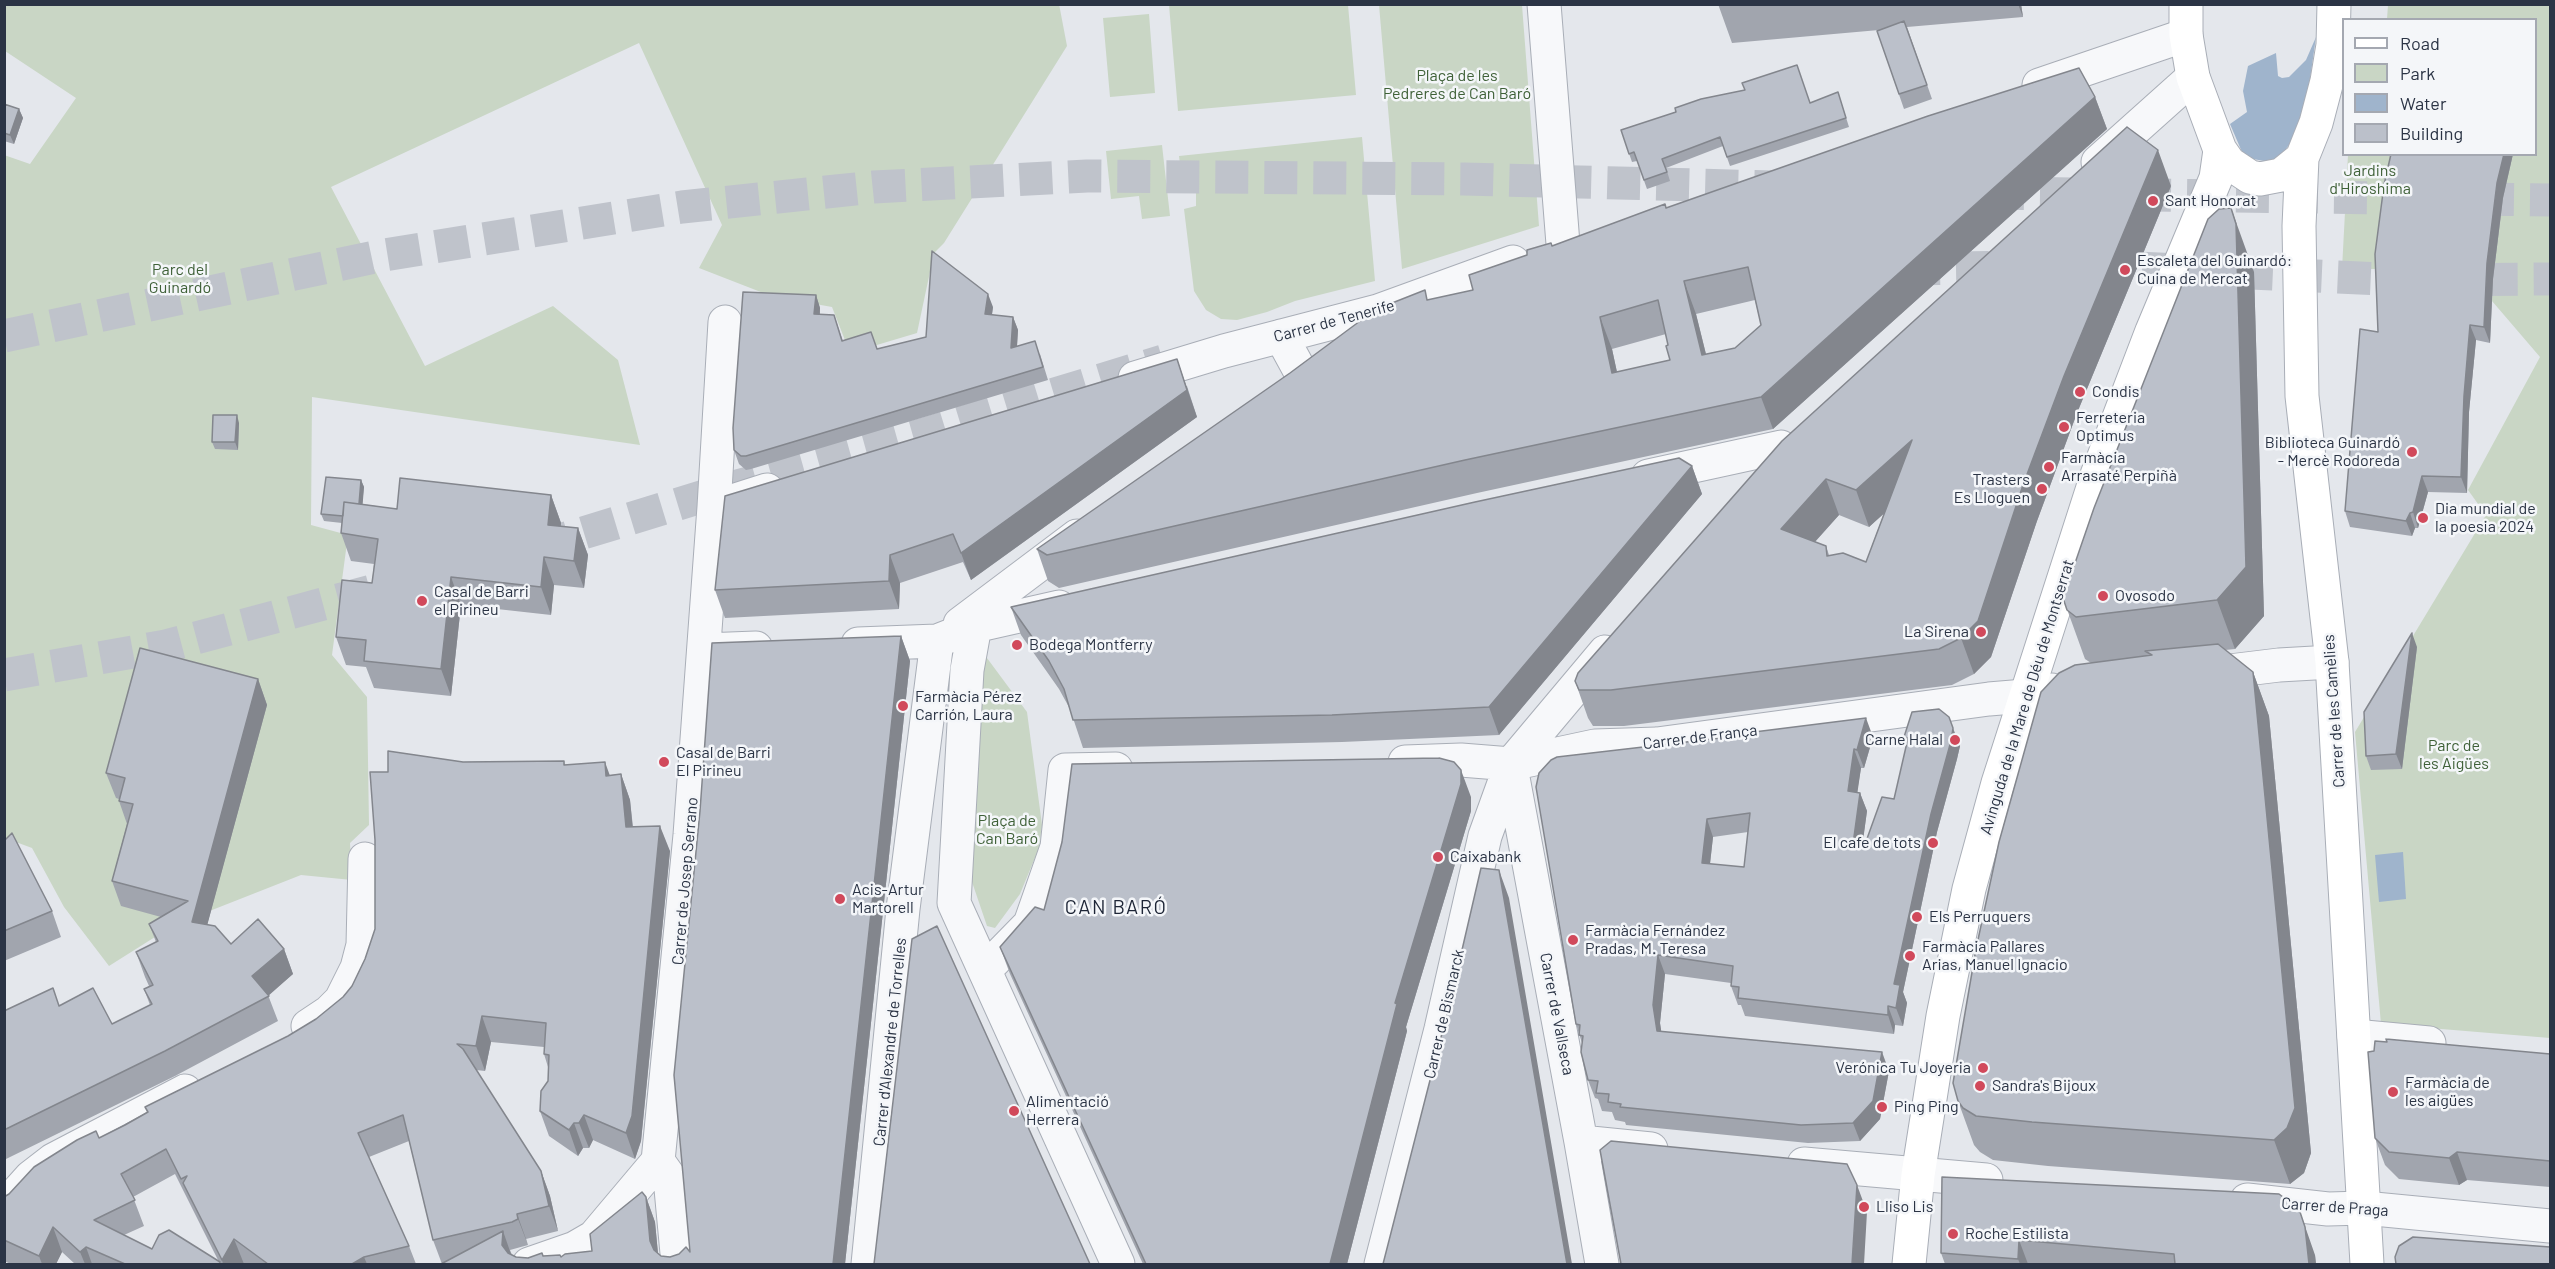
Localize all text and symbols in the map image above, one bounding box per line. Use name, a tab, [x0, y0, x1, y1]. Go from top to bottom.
legend	[2342, 18, 2537, 156]
text: Road	[2400, 32, 2440, 54]
text: Park	[2400, 62, 2435, 84]
park label: Plaça de les Pedreres de Can Baró	[1383, 66, 1531, 104]
text: Water	[2400, 92, 2447, 114]
text: Building	[2400, 122, 2463, 144]
park label: Jardins d'Hiroshima	[2329, 161, 2411, 199]
place label: Sant Honorat	[2165, 191, 2256, 211]
marker: Sant Honorat	[2146, 194, 2160, 208]
place label: Escaleta del Guinardó: Cuina de Mercat	[2137, 251, 2292, 289]
park label: Parc del Guinardó	[149, 260, 211, 298]
marker: Escaleta del Guinardó: Cuina de Mercat	[2118, 263, 2132, 277]
street label: Carrer de Tenerife	[1271, 296, 1397, 346]
place label: Condis	[2092, 382, 2139, 402]
marker: Condis	[2073, 385, 2087, 399]
place label: Ferreteria Optimus	[2076, 408, 2145, 446]
marker: Ferreteria Optimus	[2057, 420, 2071, 434]
place label: Biblioteca Guinardó - Mercè Rodoreda	[2265, 433, 2400, 471]
marker: Biblioteca Guinardó - Mercè Rodoreda	[2405, 445, 2419, 459]
place label: Farmàcia Arrasaté Perpiñà	[2061, 448, 2177, 486]
marker: Farmàcia Arrasaté Perpiñà	[2042, 460, 2056, 474]
place label: Trasters Es Lloguen	[1954, 470, 2030, 508]
marker: Trasters Es Lloguen	[2035, 482, 2049, 496]
place label: Dia mundial de la poesia 2024	[2435, 499, 2536, 537]
marker: Dia mundial de la poesia 2024	[2416, 511, 2430, 525]
street label: Avinguda de la Mare de Déu de Montserrat	[1976, 557, 2078, 837]
place label: Casal de Barri el Pirineu	[434, 582, 529, 620]
place label: Ovosodo	[2115, 586, 2175, 606]
marker: Ovosodo	[2096, 589, 2110, 603]
marker: Casal de Barri el Pirineu	[415, 594, 429, 608]
place label: La Sirena	[1904, 622, 1969, 642]
marker: La Sirena	[1974, 625, 1988, 639]
street label: Carrer de les Camèlies	[2319, 634, 2349, 788]
place label: Bodega Montferry	[1029, 635, 1153, 655]
marker: Bodega Montferry	[1010, 638, 1024, 652]
place label: Farmàcia Pérez Carrión, Laura	[915, 687, 1022, 725]
marker: Farmàcia Pérez Carrión, Laura	[896, 699, 910, 713]
street label: Carrer de França	[1642, 720, 1758, 754]
place label: Carne Halal	[1865, 730, 1943, 750]
marker: Carne Halal	[1948, 733, 1962, 747]
park label: Parc de les Aigües	[2419, 736, 2489, 774]
place label: Casal de Barri El Pirineu	[676, 743, 771, 781]
marker: Casal de Barri El Pirineu	[657, 755, 671, 769]
street label: Carrer de Josep Serrano	[668, 796, 702, 966]
park label: Plaça de Can Baró	[976, 811, 1038, 849]
place label: El cafe de tots	[1823, 833, 1921, 853]
marker: El cafe de tots	[1926, 836, 1940, 850]
place label: Caixabank	[1450, 847, 1521, 867]
marker: Caixabank	[1431, 850, 1445, 864]
place label: Acis-Artur Martorell	[852, 880, 924, 918]
marker: Acis-Artur Martorell	[833, 892, 847, 906]
district label: CAN BARÓ	[1065, 895, 1167, 919]
place label: Els Perruquers	[1929, 907, 2031, 927]
marker: Els Perruquers	[1910, 910, 1924, 924]
place label: Farmàcia Fernández Pradas, M. Teresa	[1585, 921, 1725, 959]
marker: Farmàcia Fernández Pradas, M. Teresa	[1566, 933, 1580, 947]
street label: Carrer d'Alexandre de Torrelles	[869, 937, 911, 1147]
place label: Farmàcia Pallares Arias, Manuel Ignacio	[1922, 937, 2068, 975]
street label: Carrer de Bismarck	[1420, 947, 1468, 1081]
marker: Farmàcia Pallares Arias, Manuel Ignacio	[1903, 949, 1917, 963]
street label: Carrer de Vallseca	[1536, 951, 1578, 1077]
place label: Verónica Tu Joyeria	[1836, 1058, 1971, 1078]
marker: Verónica Tu Joyeria	[1976, 1061, 1990, 1075]
place label: Farmàcia de les aigües	[2405, 1073, 2490, 1111]
place label: Sandra's Bijoux	[1992, 1076, 2096, 1096]
marker: Sandra's Bijoux	[1973, 1079, 1987, 1093]
marker: Farmàcia de les aigües	[2386, 1085, 2400, 1099]
place label: Alimentació Herrera	[1026, 1092, 1109, 1130]
place label: Ping Ping	[1894, 1097, 1959, 1117]
marker: Ping Ping	[1875, 1100, 1889, 1114]
marker: Alimentació Herrera	[1007, 1104, 1021, 1118]
street label: Carrer de Praga	[2281, 1194, 2389, 1220]
place label: Lliso Lis	[1876, 1197, 1933, 1217]
marker: Lliso Lis	[1857, 1200, 1871, 1214]
place label: Roche Estilista	[1965, 1224, 2069, 1244]
marker: Roche Estilista	[1946, 1227, 1960, 1241]

